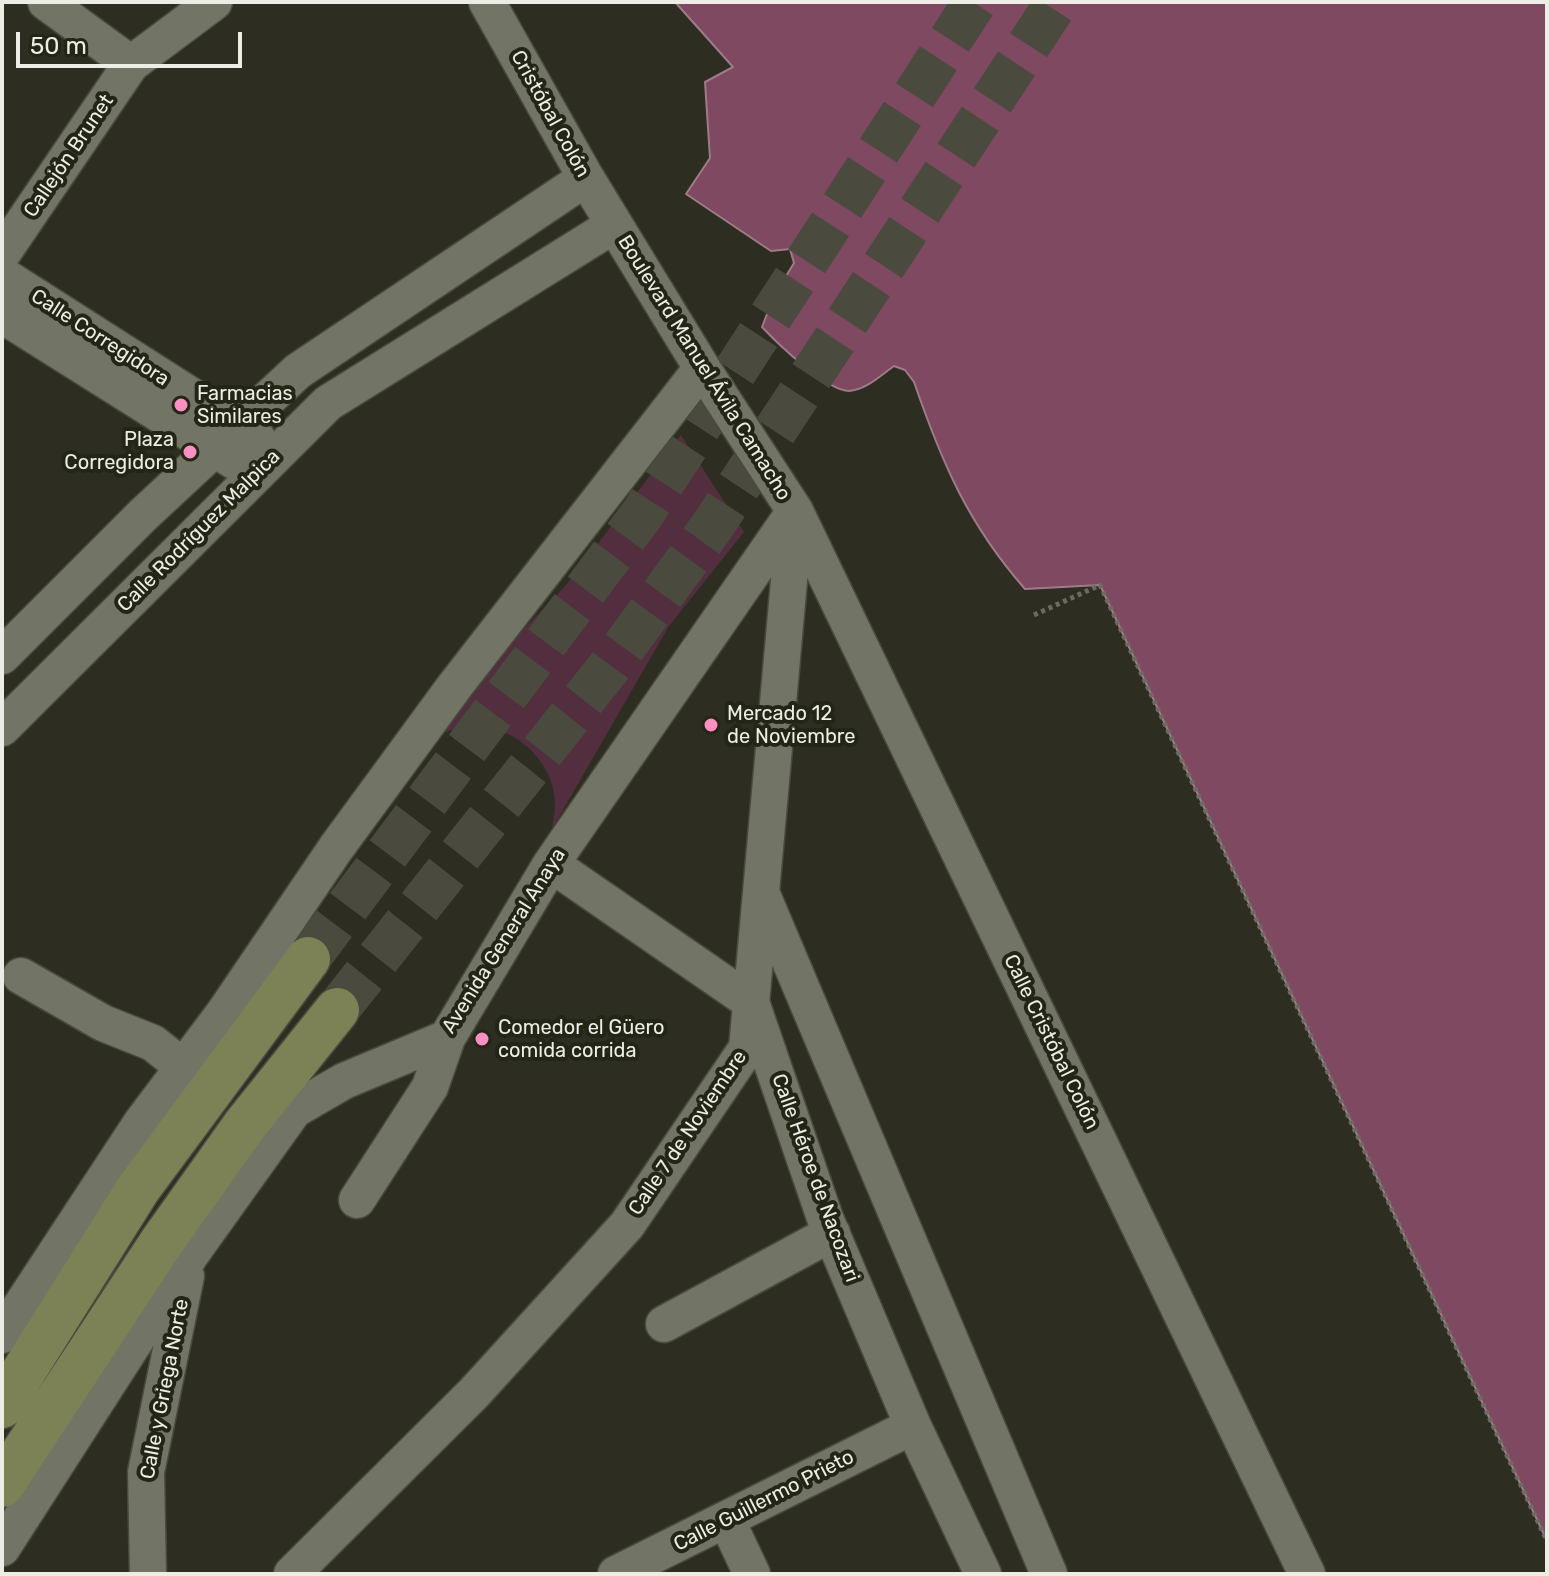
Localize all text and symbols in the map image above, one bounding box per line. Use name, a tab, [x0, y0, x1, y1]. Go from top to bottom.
scale bar	[20, 16, 246, 66]
text: 50 m	[30, 32, 87, 60]
street label: Cristóbal Colón	[505, 46, 595, 182]
street label: Callejón Brunet	[19, 90, 119, 222]
street label: Boulevard Manuel Ávila Camacho	[612, 231, 796, 505]
street label: Calle Corregidora	[26, 284, 174, 392]
place label: Farmacias Similares	[197, 382, 293, 429]
marker: Farmacias Similares	[172, 396, 190, 414]
place label: Plaza Corregidora	[64, 428, 174, 475]
marker: Plaza Corregidora	[181, 443, 199, 461]
street label: Calle Rodríguez Malpica	[113, 445, 285, 617]
place label: Mercado 12 de Noviembre	[727, 702, 855, 749]
marker: Mercado 12 de Noviembre	[702, 716, 720, 734]
street label: Avenida General Anaya	[437, 844, 571, 1038]
street label: Calle Cristóbal Colón	[998, 951, 1104, 1133]
place label: Comedor el Güero comida corrida	[498, 1016, 664, 1063]
marker: Comedor el Güero comida corrida	[473, 1030, 491, 1048]
street label: Calle 7 de Noviembre	[624, 1046, 752, 1220]
street label: Calle Héroe de Nacozari	[766, 1071, 864, 1285]
street label: Calle y Griega Norte	[136, 1297, 194, 1481]
street label: Calle Guillermo Prieto	[670, 1445, 858, 1557]

